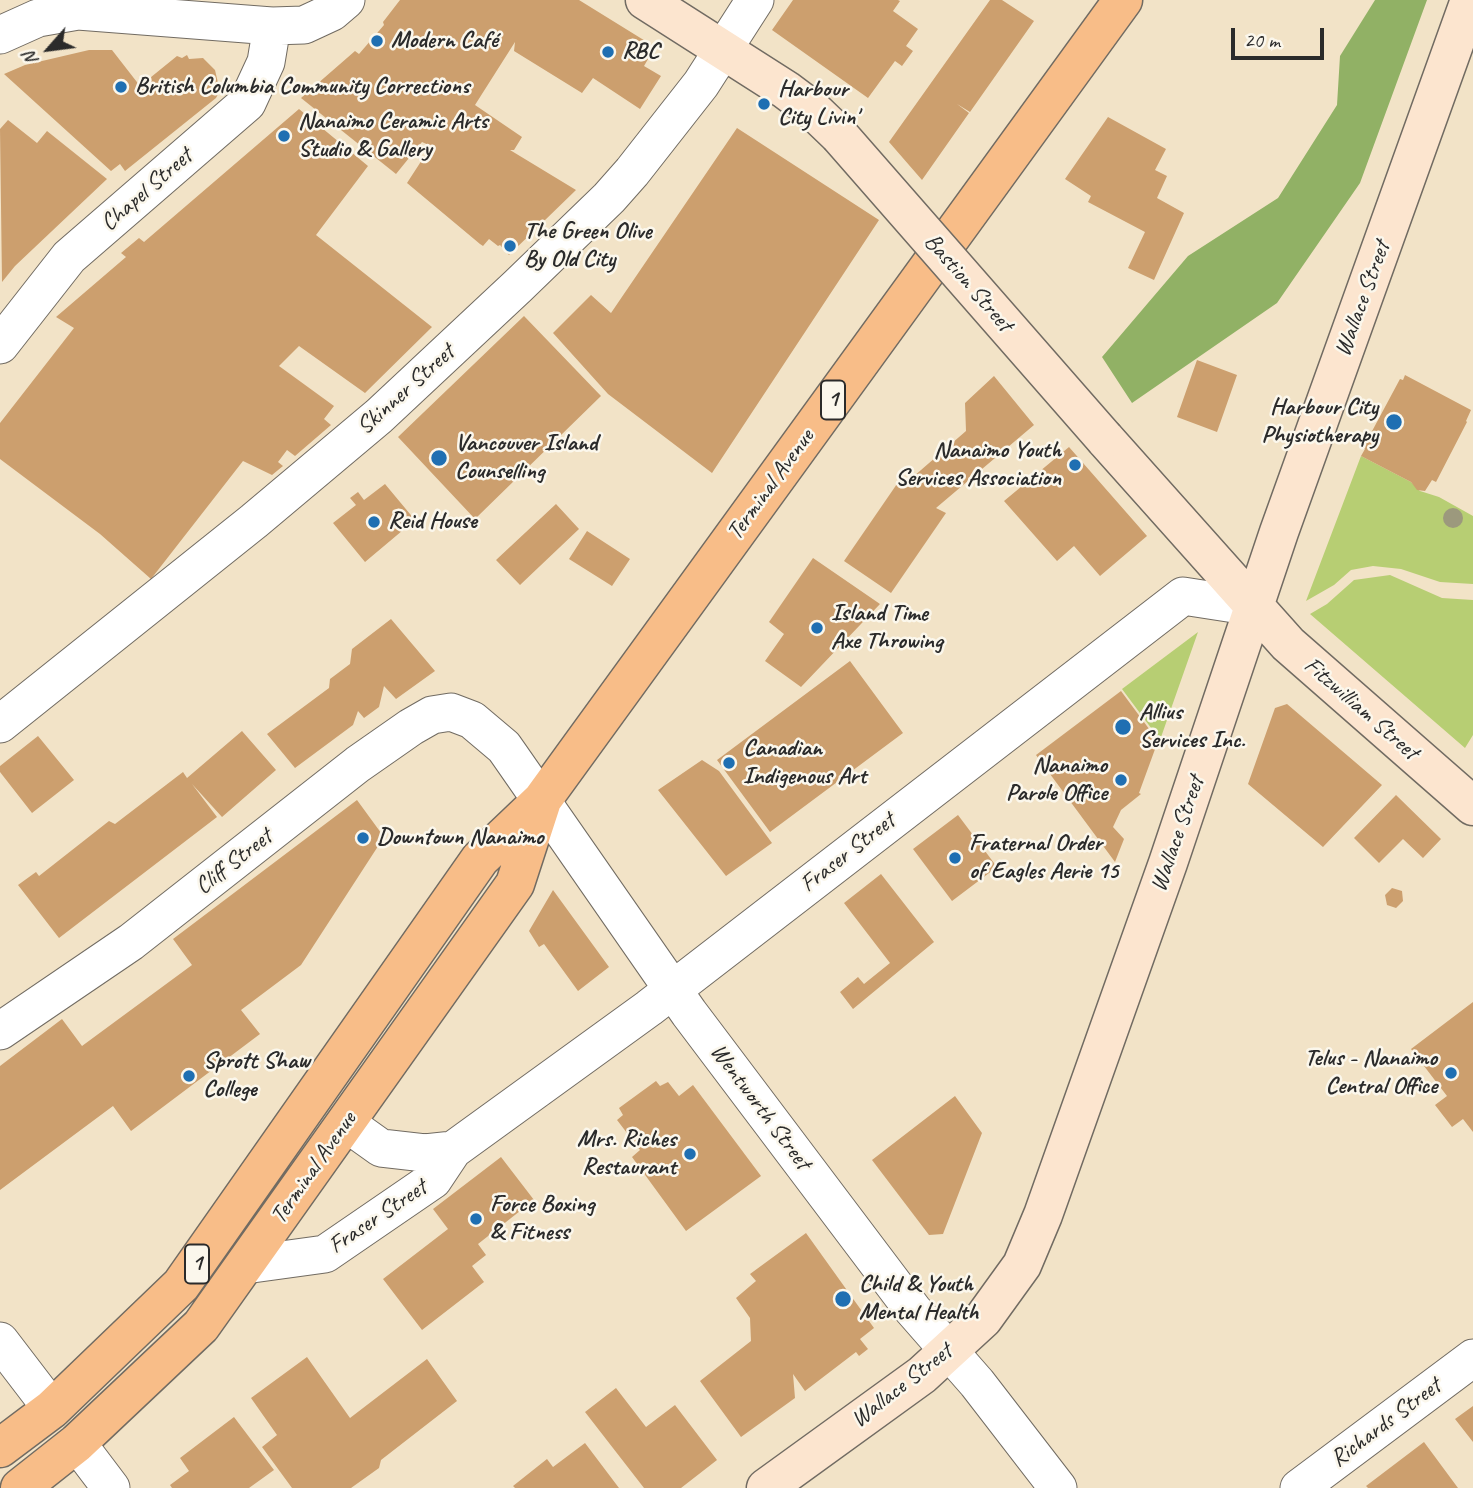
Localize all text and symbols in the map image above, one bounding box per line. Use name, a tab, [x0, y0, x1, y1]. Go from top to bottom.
north arrow	[14, 14, 84, 84]
scale bar	[1235, 14, 1328, 58]
place label: Modern Café	[391, 27, 497, 55]
text: 20 m	[1244, 27, 1280, 53]
marker: Modern Café	[369, 33, 385, 49]
place label: RBC	[622, 38, 659, 66]
marker: RBC	[600, 44, 616, 60]
text: N	[17, 48, 44, 70]
place label: British Columbia Community Corrections	[135, 73, 469, 101]
place label: Harbour City Livin'	[778, 76, 858, 132]
marker: British Columbia Community Corrections	[113, 79, 129, 95]
marker: Harbour City Livin'	[756, 96, 772, 112]
place label: Nanaimo Ceramic Arts Studio & Gallery	[298, 108, 488, 164]
marker: Nanaimo Ceramic Arts Studio & Gallery	[276, 128, 292, 144]
street label: Chapel Street	[95, 142, 199, 238]
place label: The Green Olive By Old City	[524, 218, 652, 274]
street label: Bastion Street	[917, 228, 1019, 338]
marker: The Green Olive By Old City	[502, 238, 518, 254]
street label: Wallace Street	[1329, 238, 1397, 360]
street label: Skinner Street	[351, 339, 461, 441]
road number: 1	[821, 380, 845, 420]
place label: Harbour City Physiotherapy	[1262, 394, 1378, 450]
marker: Harbour City Physiotherapy	[1384, 412, 1404, 432]
street label: Terminal Avenue	[721, 424, 821, 546]
place label: Vancouver Island Counselling	[455, 430, 598, 486]
place label: Nanaimo Youth Services Association	[895, 437, 1061, 493]
marker: Vancouver Island Counselling	[429, 448, 449, 468]
marker: Nanaimo Youth Services Association	[1067, 457, 1083, 473]
place label: Reid House	[388, 508, 477, 536]
marker: Reid House	[366, 514, 382, 530]
place label: Island Time Axe Throwing	[831, 600, 943, 656]
marker: Island Time Axe Throwing	[809, 620, 825, 636]
street label: Fitzwilliam Street	[1298, 651, 1424, 767]
place label: Allius Services Inc.	[1139, 699, 1245, 755]
marker: Allius Services Inc.	[1113, 717, 1133, 737]
place label: Canadian Indigenous Art	[743, 735, 866, 791]
place label: Nanaimo Parole Office	[1006, 752, 1107, 808]
marker: Canadian Indigenous Art	[721, 755, 737, 771]
marker: Nanaimo Parole Office	[1113, 772, 1129, 788]
street label: Wallace Street	[1145, 772, 1211, 896]
street label: Fraser Street	[795, 807, 901, 899]
street label: Cliff Street	[190, 823, 278, 901]
place label: Downtown Nanaimo	[377, 824, 544, 852]
marker: Downtown Nanaimo	[355, 830, 371, 846]
place label: Fraternal Order of Eagles Aerie 15	[969, 830, 1118, 886]
marker: Fraternal Order of Eagles Aerie 15	[947, 850, 963, 866]
street label: Wentworth Street	[703, 1038, 817, 1176]
place label: Telus - Nanaimo Central Office	[1304, 1045, 1437, 1101]
place label: Sprott Shaw College	[203, 1048, 310, 1104]
marker: Telus - Nanaimo Central Office	[1443, 1065, 1459, 1081]
marker: Sprott Shaw College	[181, 1068, 197, 1084]
street label: Terminal Avenue	[265, 1106, 363, 1230]
place label: Mrs. Riches Restaurant	[577, 1126, 676, 1182]
marker: Mrs. Riches Restaurant	[682, 1146, 698, 1162]
street label: Fraser Street	[323, 1174, 433, 1260]
place label: Force Boxing & Fitness	[490, 1191, 594, 1247]
marker: Force Boxing & Fitness	[468, 1211, 484, 1227]
road number: 1	[185, 1245, 209, 1284]
place label: Child & Youth Mental Health	[859, 1271, 978, 1327]
marker: Child & Youth Mental Health	[833, 1289, 853, 1309]
street label: Wallace Street	[846, 1338, 958, 1434]
street label: Richards Street	[1325, 1372, 1447, 1474]

